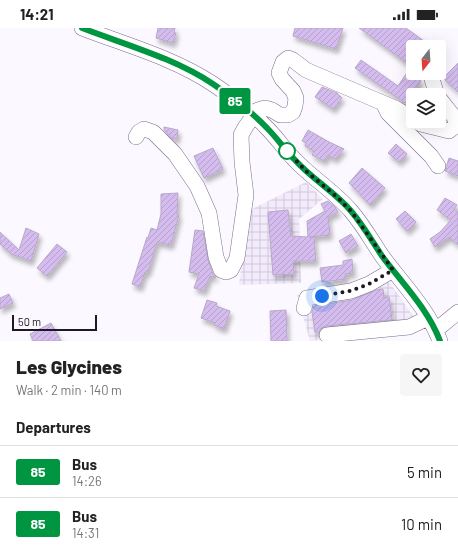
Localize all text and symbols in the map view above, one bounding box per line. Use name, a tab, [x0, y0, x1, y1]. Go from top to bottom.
text: 14:21	[20, 5, 53, 23]
north arrow	[406, 40, 446, 80]
map controls	[406, 40, 446, 128]
line badge: 85	[217, 88, 253, 114]
button: layers	[406, 88, 446, 128]
text: 85	[227, 92, 243, 109]
unlabelled marker	[278, 142, 296, 160]
your location	[312, 286, 332, 306]
scale bar	[12, 313, 97, 332]
text: 50 m	[18, 315, 41, 328]
button: heart	[400, 354, 442, 396]
text: Les Glycines	[16, 355, 122, 378]
text: Walk · 2 min · 140 m	[16, 382, 122, 398]
text: Departures	[16, 418, 91, 436]
text: Bus	[72, 455, 97, 473]
text: 85	[30, 463, 46, 480]
text: 5 min	[407, 463, 442, 481]
text: 14:26	[72, 473, 102, 489]
text: Bus	[72, 507, 97, 525]
text: 85	[30, 515, 46, 532]
text: 10 min	[401, 515, 442, 533]
text: 14:31	[72, 525, 99, 541]

